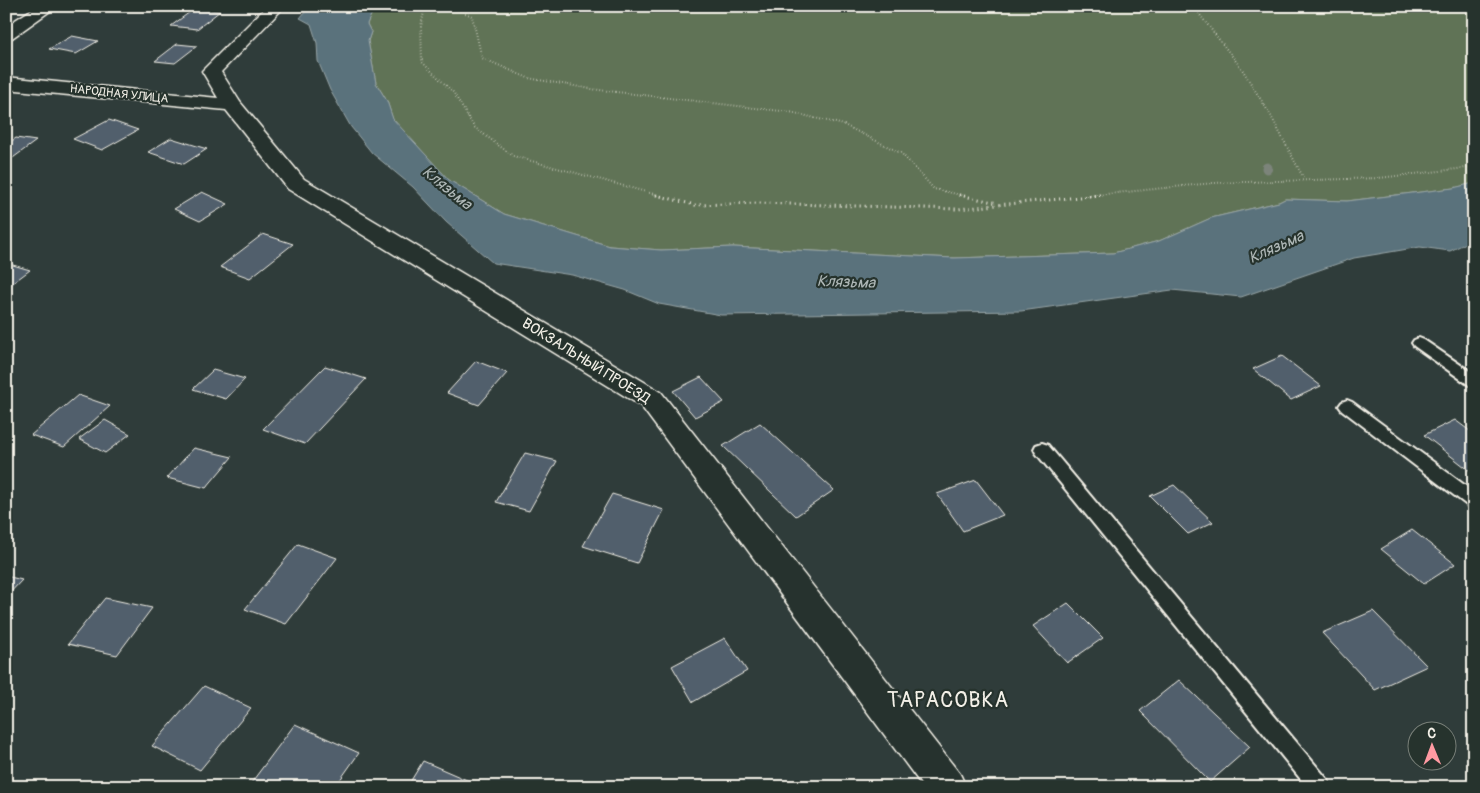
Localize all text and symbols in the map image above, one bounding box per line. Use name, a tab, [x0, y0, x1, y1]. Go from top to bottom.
street label: НАРОДНАЯ УЛИЦА	[69, 81, 169, 107]
water label: Клязьма	[418, 162, 477, 215]
water label: Клязьма	[1245, 225, 1308, 268]
water label: Клязьма	[817, 271, 877, 293]
street label: ВОКЗАЛЬНЫЙ ПРОЕЗД	[518, 314, 655, 409]
district label: ТАРАСОВКА	[887, 687, 1009, 714]
north arrow	[1408, 720, 1458, 770]
text: С	[1427, 725, 1437, 742]

